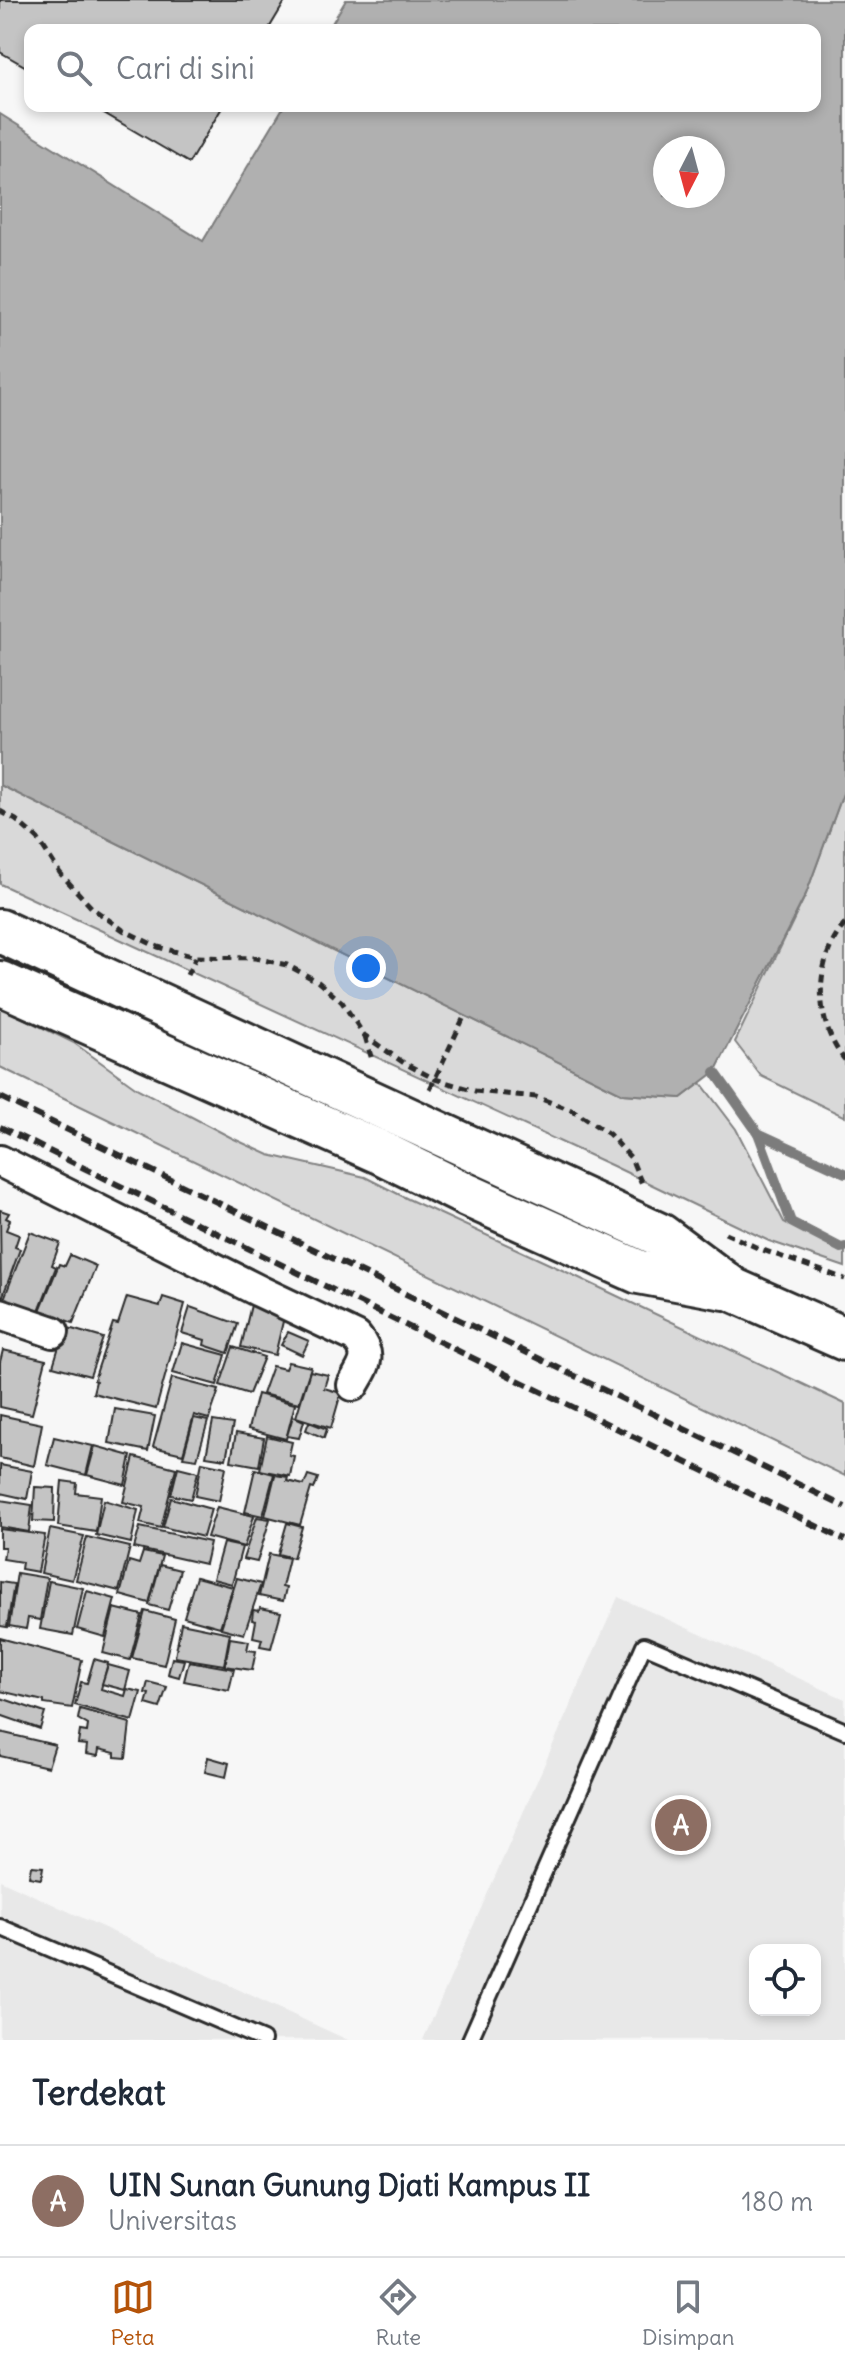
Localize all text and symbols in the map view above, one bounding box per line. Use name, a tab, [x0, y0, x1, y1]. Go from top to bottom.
search box	[24, 24, 821, 112]
icon: search	[52, 46, 96, 90]
text: Cari di sini	[116, 49, 255, 87]
north arrow	[653, 136, 725, 208]
your location	[346, 948, 386, 988]
pin: A	[655, 1795, 707, 1855]
map controls	[749, 1944, 821, 2016]
button: locate	[749, 1944, 821, 2016]
text: Terdekat	[32, 2071, 165, 2114]
text: UIN Sunan Gunung Djati Kampus II	[108, 2166, 590, 2204]
text: A	[50, 2185, 66, 2218]
text: 180 m	[742, 2185, 813, 2218]
text: Universitas	[108, 2204, 237, 2237]
tab: Peta	[110, 2275, 155, 2351]
tab: Rute	[375, 2275, 421, 2351]
tab: Disimpan	[642, 2275, 735, 2351]

